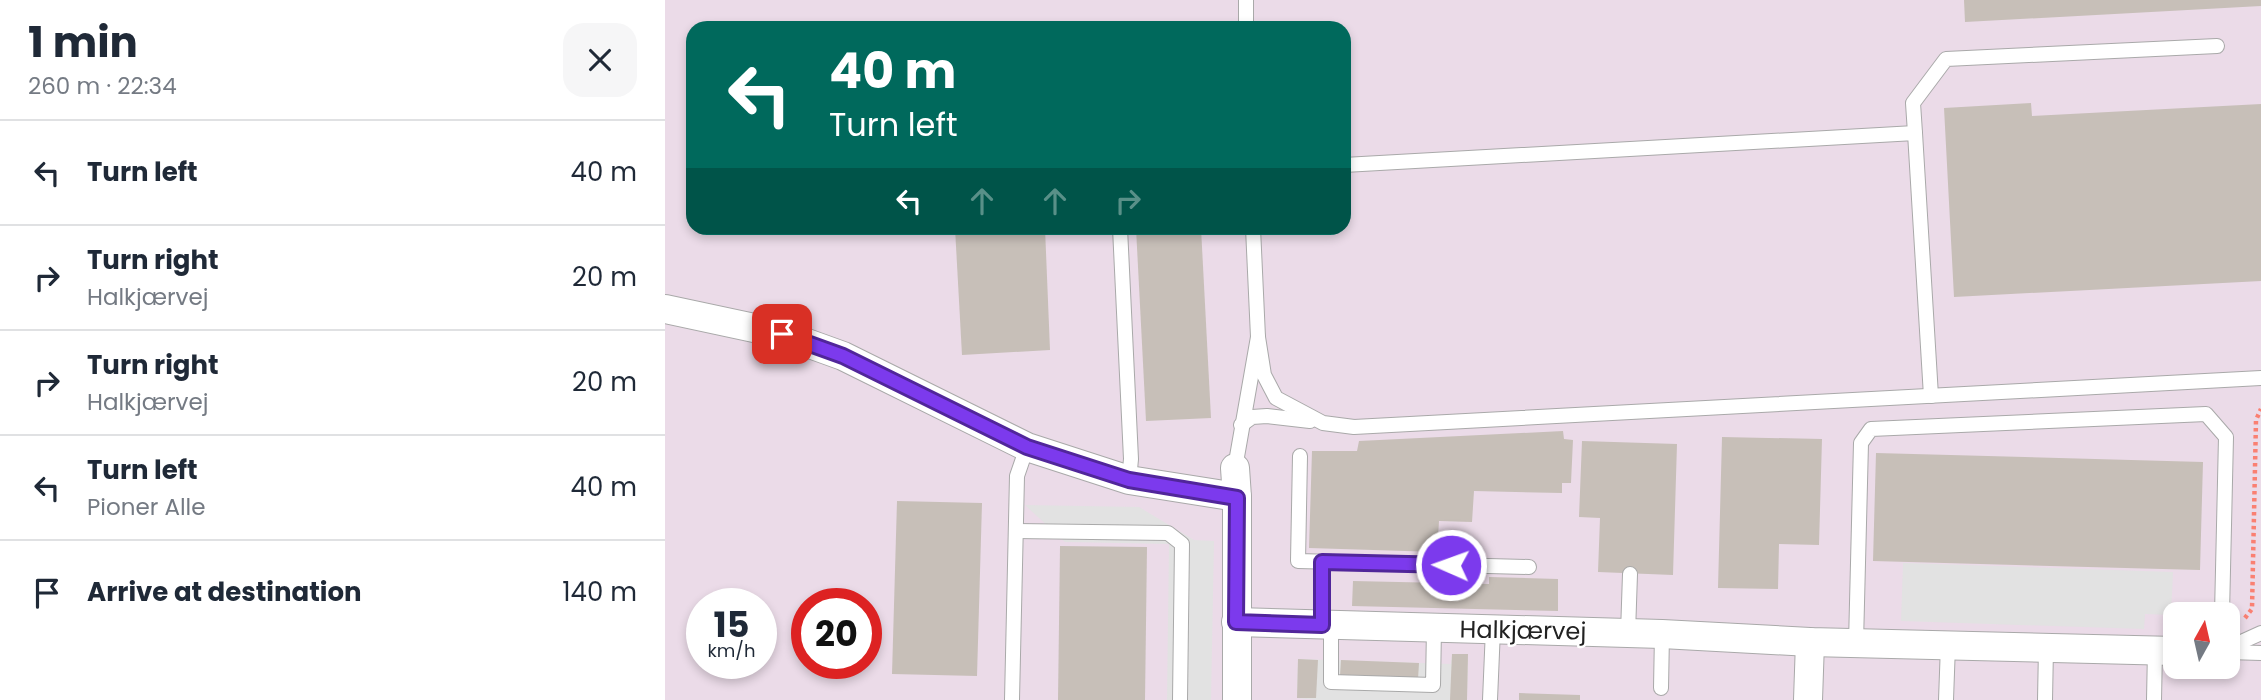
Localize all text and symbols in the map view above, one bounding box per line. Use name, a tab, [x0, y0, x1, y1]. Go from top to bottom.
text: 1 min	[28, 13, 138, 72]
button: close	[563, 23, 637, 97]
text: 40 m	[829, 37, 956, 105]
icon: left	[714, 49, 805, 140]
text: 260 m · 22:34	[28, 70, 177, 102]
text: Turn left	[829, 102, 958, 147]
icon: left	[28, 154, 66, 192]
text: Turn left	[87, 154, 198, 190]
text: 40 m	[571, 154, 637, 190]
icon: left	[890, 182, 928, 220]
icon: ahead	[963, 182, 1001, 220]
icon: ahead	[1036, 182, 1074, 220]
icon: right	[1109, 182, 1147, 220]
text: Turn right	[87, 242, 219, 278]
icon: right	[28, 259, 66, 297]
text: 20 m	[572, 259, 637, 295]
text: Halkjærvej	[87, 281, 208, 313]
pin	[752, 304, 812, 364]
icon: arrive	[763, 315, 801, 353]
text: Turn right	[87, 347, 219, 383]
icon: right	[28, 364, 66, 402]
text: 20 m	[572, 364, 637, 400]
text: Halkjærvej	[87, 386, 208, 418]
text: Turn left	[87, 452, 198, 488]
icon: left	[28, 469, 66, 507]
text: 40 m	[571, 469, 637, 505]
text: Pioner Alle	[87, 491, 205, 523]
position arrow	[1414, 528, 1488, 602]
icon: arrive	[28, 574, 66, 612]
text: Arrive at destination	[87, 574, 362, 610]
text: 140 m	[562, 574, 637, 610]
speed limit sign: 20	[791, 588, 882, 679]
text: 15	[714, 600, 749, 649]
north arrow	[2163, 602, 2240, 679]
map controls	[2163, 602, 2240, 679]
street label: Halkjærvej	[1459, 612, 1587, 648]
text: km/h	[708, 638, 755, 663]

